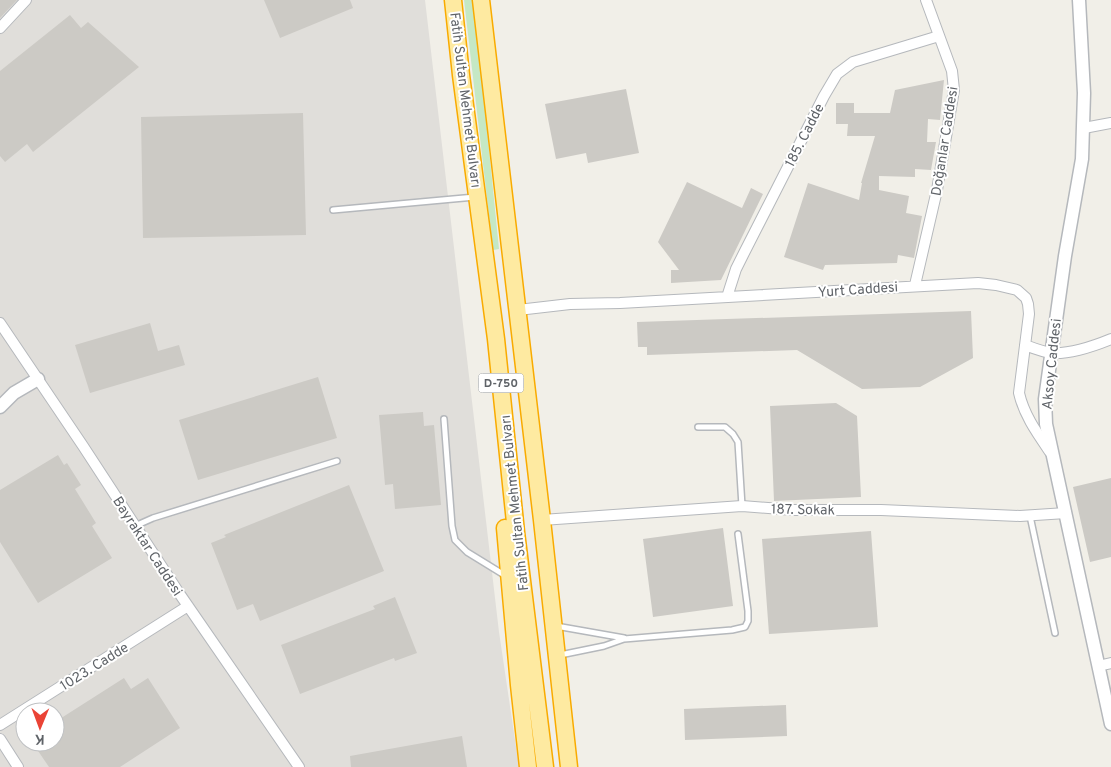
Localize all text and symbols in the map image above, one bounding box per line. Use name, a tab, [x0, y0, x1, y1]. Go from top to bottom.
street label: Fatih Sultan Mehmet Bulvarı	[445, 12, 484, 189]
street label: Doğanlar Caddesi	[928, 85, 963, 197]
street label: 185. Cadde	[782, 101, 829, 170]
street label: Yurt Caddesi	[818, 279, 899, 302]
street label: Aksoy Caddesi	[1039, 318, 1066, 410]
road number: D-750	[478, 373, 524, 392]
street label: Fatih Sultan Mehmet Bulvarı	[498, 414, 533, 591]
street label: Bayraktar Caddesi	[108, 494, 185, 600]
street label: 187. Sokak	[771, 501, 835, 520]
street label: 1023. Cadde	[57, 640, 132, 695]
north arrow	[15, 702, 65, 752]
text: K	[35, 730, 45, 747]

